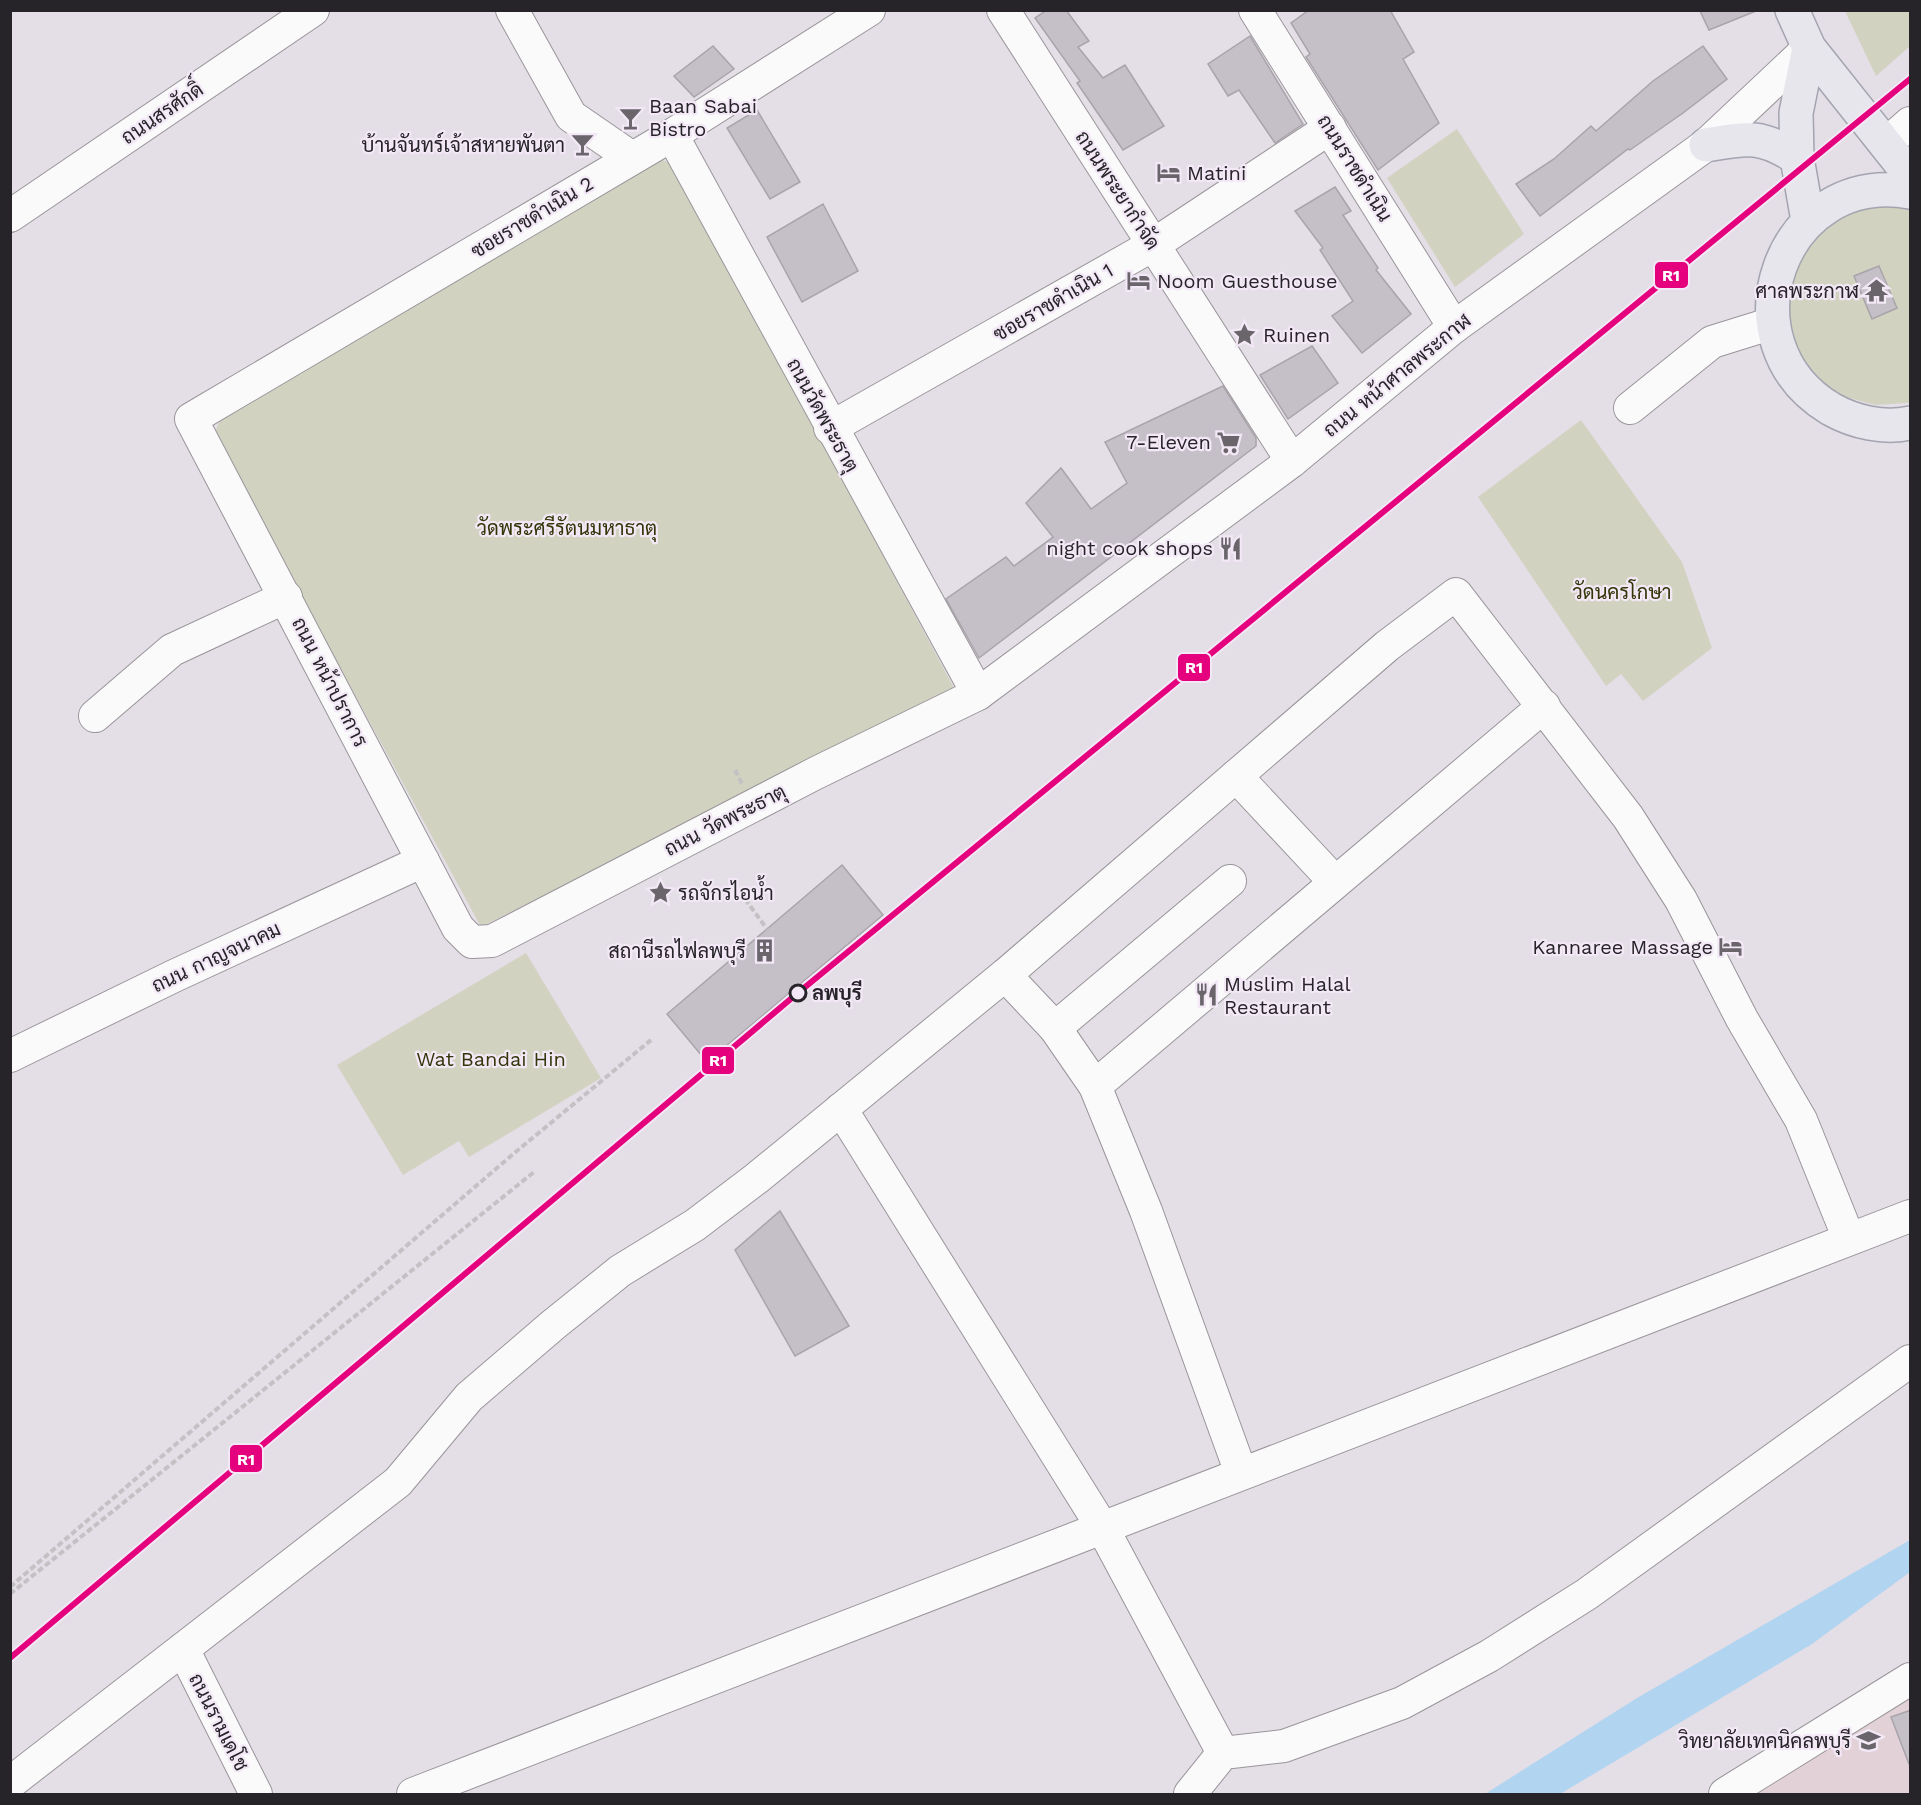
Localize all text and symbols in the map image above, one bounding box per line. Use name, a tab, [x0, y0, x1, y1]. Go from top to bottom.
street label: ถนนสรศักดิ์	[113, 72, 208, 149]
place label: Baan Sabai Bistro	[649, 94, 757, 141]
bar icon: Baan Sabai Bistro	[618, 105, 644, 131]
street label: ถนนราชดำเนิน	[1313, 110, 1397, 226]
street label: ถนนพระยากำจัด	[1071, 126, 1165, 254]
place label: บ้านจันทร์เจ้าสหายพันตา	[362, 131, 565, 157]
bar icon: บ้านจันทร์เจ้าสหายพันตา	[570, 132, 596, 158]
hotel icon: Matini	[1156, 160, 1182, 186]
place label: Matini	[1187, 161, 1246, 185]
street label: ซอยราชดำเนิน 2	[466, 171, 598, 263]
street label: ซอยราชดำเนิน 1	[989, 258, 1117, 346]
line badge: R1	[1654, 261, 1689, 289]
text: R1	[1662, 266, 1680, 285]
hotel icon: Noom Guesthouse	[1126, 268, 1152, 294]
place label: Noom Guesthouse	[1157, 269, 1337, 293]
temple icon: ศาลพระกาฬ	[1864, 278, 1890, 304]
place label: ศาลพระกาฬ	[1755, 279, 1859, 303]
street label: ถนน หน้าศาลพระกาฬ	[1318, 308, 1476, 442]
place icon: Ruinen	[1232, 322, 1258, 348]
place label: Ruinen	[1263, 323, 1330, 347]
street label: ถนนวัดพระธาตุ	[780, 354, 864, 477]
supermarket icon: 7-Eleven	[1216, 429, 1242, 455]
place label: 7-Eleven	[1126, 430, 1211, 454]
park label: วัดพระศรีรัตนมหาธาตุ	[477, 515, 657, 542]
restaurant icon: night cook shops	[1218, 535, 1244, 561]
place label: night cook shops	[1046, 536, 1213, 560]
park label: วัดนครโกษา	[1573, 579, 1671, 604]
street label: ถนน หน้าปราการ	[287, 613, 373, 751]
line badge: R1	[1177, 653, 1211, 682]
text: R1	[1185, 658, 1203, 677]
street label: ถนน วัดพระธาตุ	[660, 779, 791, 863]
place label: รถจักรไอน้ำ	[678, 875, 774, 905]
place icon: รถจักรไอน้ำ	[647, 880, 673, 906]
street label: ถนน กาญจนาคม	[148, 917, 284, 997]
hotel icon: Kannaree Massage	[1718, 934, 1744, 960]
place label: Kannaree Massage	[1532, 935, 1713, 959]
place label: สถานีรถไฟลพบุรี	[608, 938, 746, 965]
building icon: สถานีรถไฟลพบุรี	[751, 938, 777, 964]
place label: Muslim Halal Restaurant	[1224, 972, 1351, 1019]
place label: ลพบุรี	[812, 980, 862, 1008]
restaurant icon: Muslim Halal Restaurant	[1193, 982, 1219, 1008]
marker: ลพบุรี	[789, 984, 807, 1002]
line badge: R1	[701, 1046, 735, 1075]
park label: Wat Bandai Hin	[416, 1047, 566, 1071]
text: R1	[709, 1051, 727, 1070]
line badge: R1	[229, 1444, 263, 1473]
text: R1	[237, 1450, 255, 1469]
street label: ถนนรามเดโช	[184, 1669, 255, 1775]
place label: วิทยาลัยเทคนิคลพบุรี	[1678, 1728, 1851, 1755]
school or university icon: วิทยาลัยเทคนิคลพบุรี	[1856, 1728, 1882, 1754]

